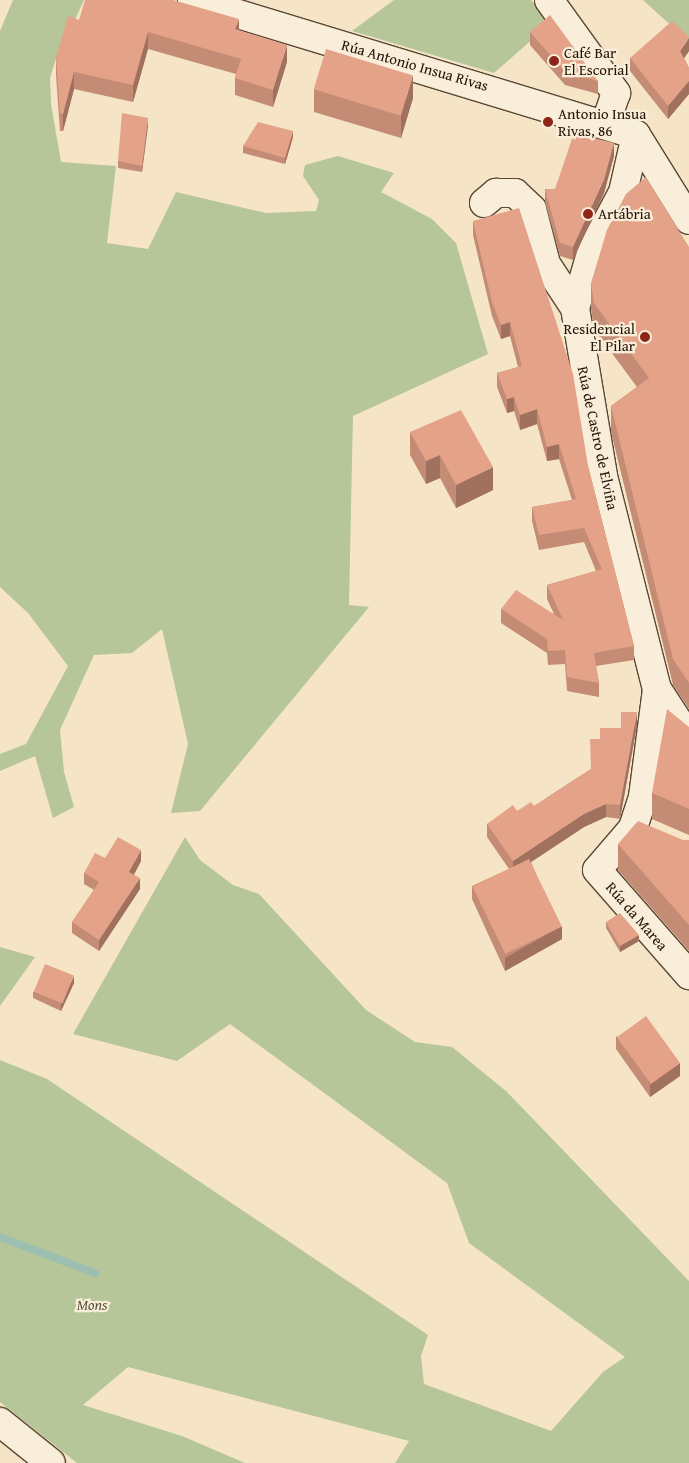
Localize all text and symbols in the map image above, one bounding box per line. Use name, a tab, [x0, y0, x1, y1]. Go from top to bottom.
street label: Rúa Antonio Insua Rivas	[340, 35, 490, 95]
place label: Café Bar El Escorial	[564, 43, 629, 78]
marker: Café Bar El Escorial	[548, 55, 560, 67]
place label: Antonio Insua Rivas, 86	[558, 104, 646, 139]
marker: Antonio Insua Rivas, 86	[542, 116, 554, 128]
place label: Artábria	[598, 205, 651, 223]
marker: Artábria	[582, 208, 594, 220]
place label: Residencial El Pilar	[564, 319, 635, 354]
marker: Residencial El Pilar	[639, 331, 651, 343]
street label: Rúa de Castro de Elviña	[574, 365, 622, 511]
street label: Rúa da Marea	[602, 878, 672, 954]
park label: Mons	[77, 1296, 107, 1314]

